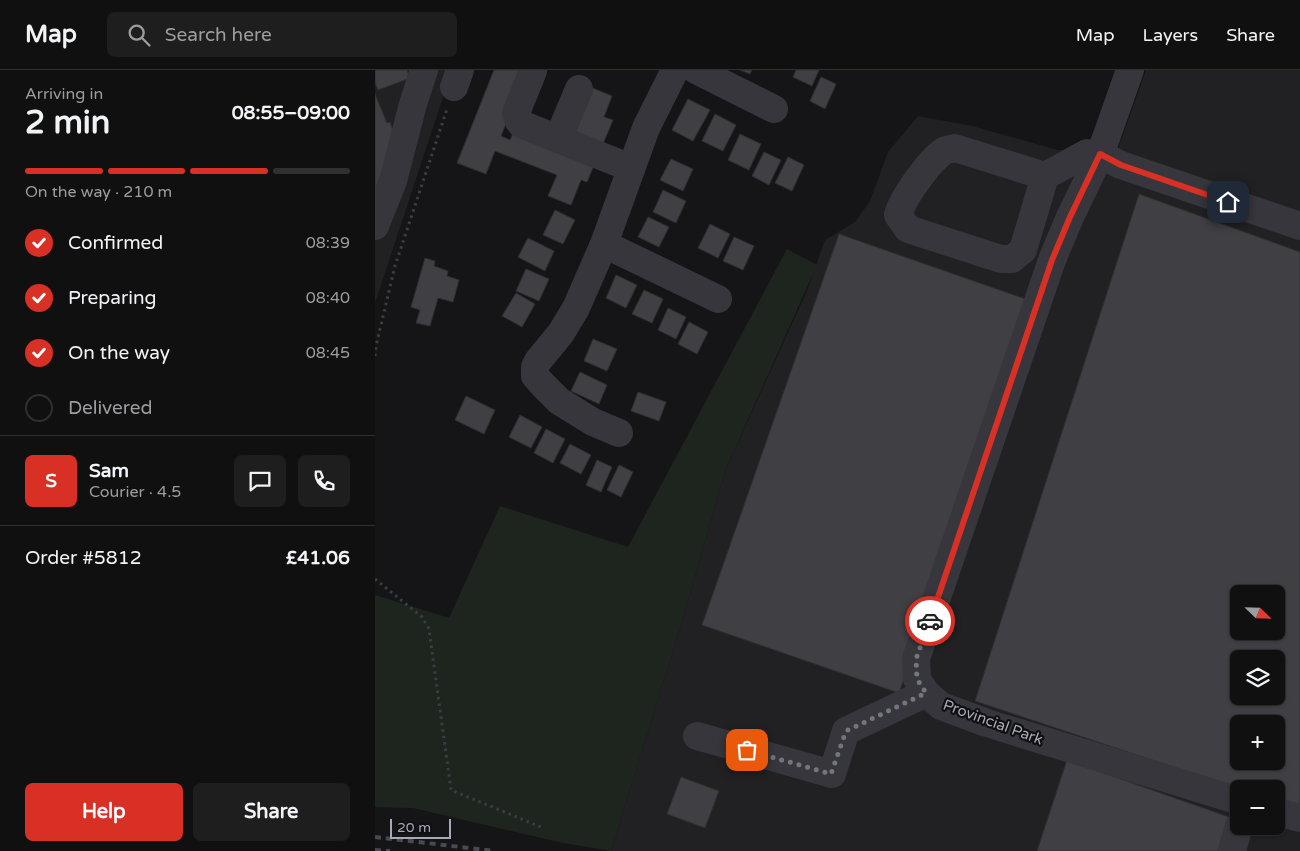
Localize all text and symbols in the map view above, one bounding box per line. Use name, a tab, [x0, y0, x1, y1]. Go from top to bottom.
search box	[107, 12, 457, 57]
text: Map	[25, 20, 77, 49]
icon: search	[125, 21, 153, 49]
text: Search here	[165, 24, 272, 46]
text: Map	[1076, 24, 1115, 46]
text: Layers	[1143, 24, 1198, 46]
text: Share	[1226, 24, 1275, 46]
text: Arriving in	[25, 84, 103, 104]
text: 08:55–09:00	[232, 102, 350, 124]
text: 2 min	[25, 104, 110, 142]
pin	[1207, 181, 1249, 223]
text: On the way · 210 m	[25, 182, 172, 202]
icon: home	[1214, 188, 1242, 216]
icon: check	[25, 229, 53, 257]
text: Confirmed	[68, 232, 163, 254]
text: 08:39	[306, 233, 350, 253]
icon: check	[25, 284, 53, 312]
text: Preparing	[68, 287, 157, 309]
text: 08:40	[306, 288, 350, 308]
icon: check	[25, 339, 53, 367]
text: On the way	[68, 342, 170, 364]
text: 08:45	[306, 343, 350, 363]
text: Delivered	[68, 397, 153, 419]
button: chat	[234, 455, 286, 507]
button: phone	[298, 455, 350, 507]
text: Sam	[89, 460, 129, 482]
text: S	[45, 470, 57, 492]
text: Courier · 4.5	[89, 482, 181, 502]
text: Order #5812	[25, 547, 142, 569]
text: £41.06	[286, 547, 350, 569]
north arrow	[1230, 585, 1285, 640]
map controls	[1230, 585, 1285, 835]
courier	[905, 596, 955, 646]
icon: car	[916, 607, 944, 635]
button: layers	[1230, 650, 1285, 705]
street label: Provincial Park	[941, 696, 1045, 748]
button: +	[1230, 715, 1285, 770]
pin	[726, 729, 768, 771]
icon: bag	[733, 736, 761, 764]
button: −	[1230, 780, 1285, 835]
button: Help	[25, 783, 183, 841]
button: Share	[193, 783, 350, 841]
scale bar	[390, 816, 451, 839]
text: 20 m	[397, 819, 431, 836]

